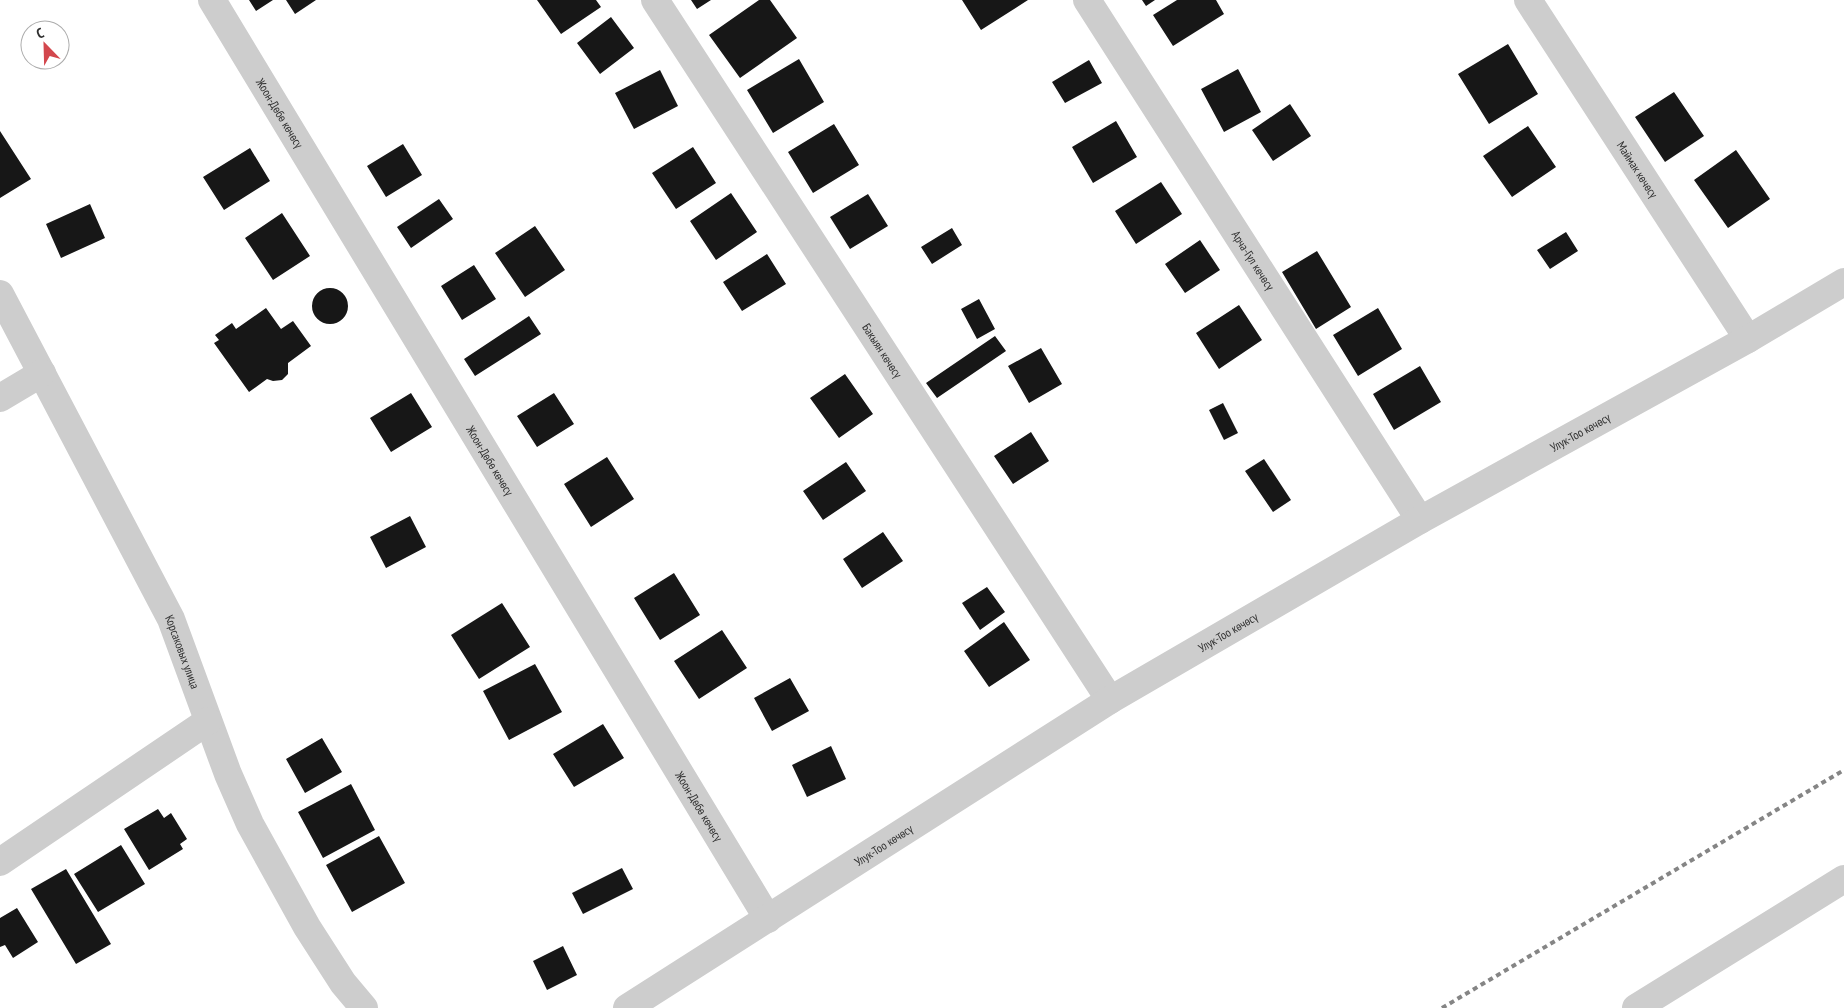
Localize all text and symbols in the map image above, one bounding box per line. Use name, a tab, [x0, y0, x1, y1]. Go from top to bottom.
north arrow	[20, 20, 70, 70]
text: С	[33, 23, 47, 43]
street label: Жоон-Дөбө көчөсү	[253, 74, 307, 151]
street label: Маймак көчөсү	[1614, 138, 1662, 201]
street label: Арча-Гүл көчөсү	[1229, 228, 1278, 293]
street label: Бакыян көчөсү	[860, 320, 906, 381]
street label: Улук-Тоо көчөсү	[1547, 409, 1613, 454]
street label: Жоон-Дөбө көчөсү	[463, 422, 518, 498]
street label: Улук-Тоо көчөсү	[1195, 608, 1261, 655]
street label: Корсаковых улица	[162, 612, 204, 691]
street label: Жоон-Дөбө көчөсү	[672, 767, 727, 844]
street label: Улук-Тоо көчөсү	[851, 820, 916, 869]

